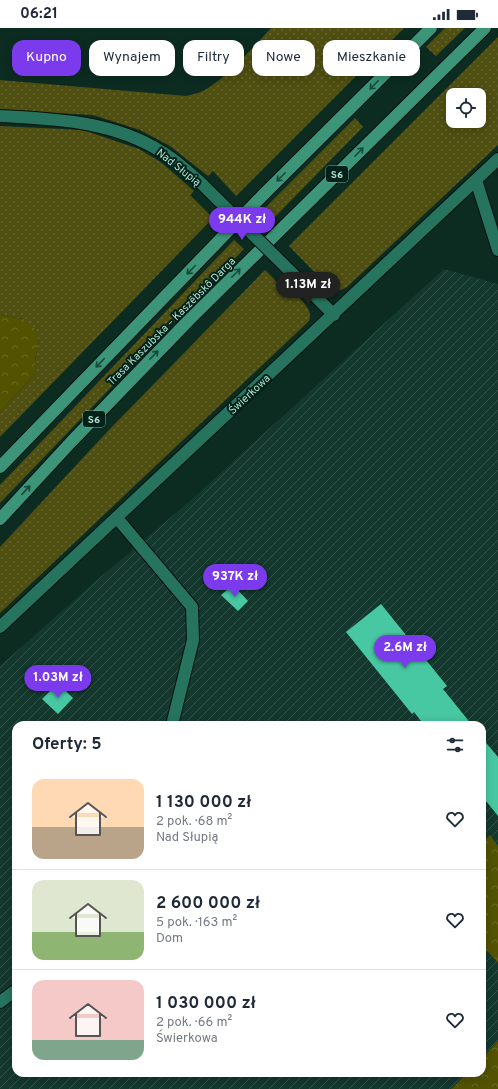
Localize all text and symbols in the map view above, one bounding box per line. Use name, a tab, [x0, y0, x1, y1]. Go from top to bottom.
text: 06:21	[20, 5, 58, 24]
chip: Kupno	[12, 40, 81, 76]
chip: Wynajem	[89, 40, 175, 76]
chip: Filtry	[183, 40, 244, 76]
chip: Nowe	[252, 40, 315, 76]
chip: Mieszkanie	[323, 40, 420, 76]
one-way arrow	[369, 80, 379, 90]
map controls	[446, 88, 486, 128]
button: locate	[446, 88, 486, 128]
street label: Nad Słupią	[153, 146, 204, 190]
one-way arrow	[354, 147, 364, 157]
road number: S6	[326, 166, 348, 182]
one-way arrow	[276, 172, 286, 182]
pin: 944K zł	[205, 207, 279, 241]
text: 944K zł	[218, 212, 266, 228]
street label: Trasa Kaszubska – Kaszëbskô Darga	[105, 254, 239, 389]
one-way arrow	[186, 265, 195, 275]
one-way arrow	[231, 268, 241, 277]
pin: 1.13M zł	[267, 272, 349, 306]
text: 1.13M zł	[285, 277, 331, 293]
one-way arrow	[150, 350, 159, 360]
one-way arrow	[95, 358, 105, 368]
street label: Świerkowa	[225, 371, 274, 418]
road number: S6	[83, 411, 105, 427]
one-way arrow	[22, 485, 31, 495]
pin: 937K zł	[198, 564, 272, 598]
text: 937K zł	[212, 569, 258, 585]
pin: 2.6M zł	[368, 635, 442, 669]
text: 2.6M zł	[383, 640, 427, 656]
pin: 1.03M zł	[17, 665, 99, 699]
text: 1.03M zł	[33, 670, 83, 686]
text: Oferty: 5	[32, 734, 102, 756]
icon: filters	[444, 734, 466, 756]
text: 1 130 000 zł	[156, 792, 251, 814]
icon: home	[64, 795, 112, 843]
icon: heart	[444, 808, 466, 830]
text: 2 pok. · 68 m²	[156, 814, 232, 830]
text: Nad Słupią	[156, 830, 218, 846]
text: 2 600 000 zł	[156, 893, 260, 915]
icon: home	[64, 896, 112, 944]
icon: heart	[444, 909, 466, 931]
text: 5 pok. · 163 m²	[156, 915, 237, 931]
text: Dom	[156, 931, 183, 947]
text: 1 030 000 zł	[156, 993, 256, 1015]
icon: home	[64, 996, 112, 1044]
icon: heart	[444, 1009, 466, 1031]
text: 2 pok. · 66 m²	[156, 1015, 232, 1031]
text: Świerkowa	[156, 1031, 218, 1047]

